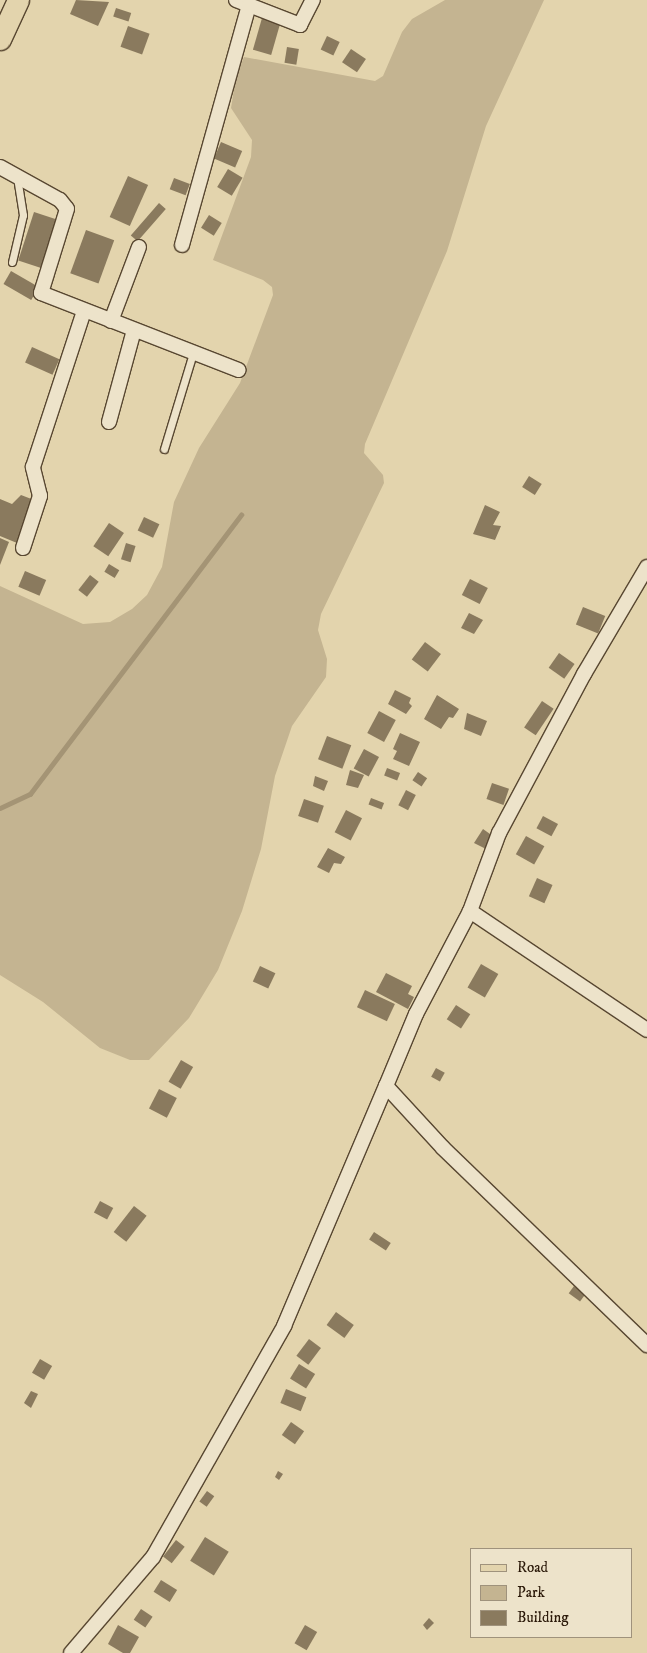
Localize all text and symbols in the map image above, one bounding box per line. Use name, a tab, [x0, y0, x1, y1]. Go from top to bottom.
legend	[470, 1548, 632, 1638]
text: Road	[517, 1558, 548, 1577]
text: Park	[517, 1583, 545, 1602]
text: Building	[517, 1608, 569, 1627]

